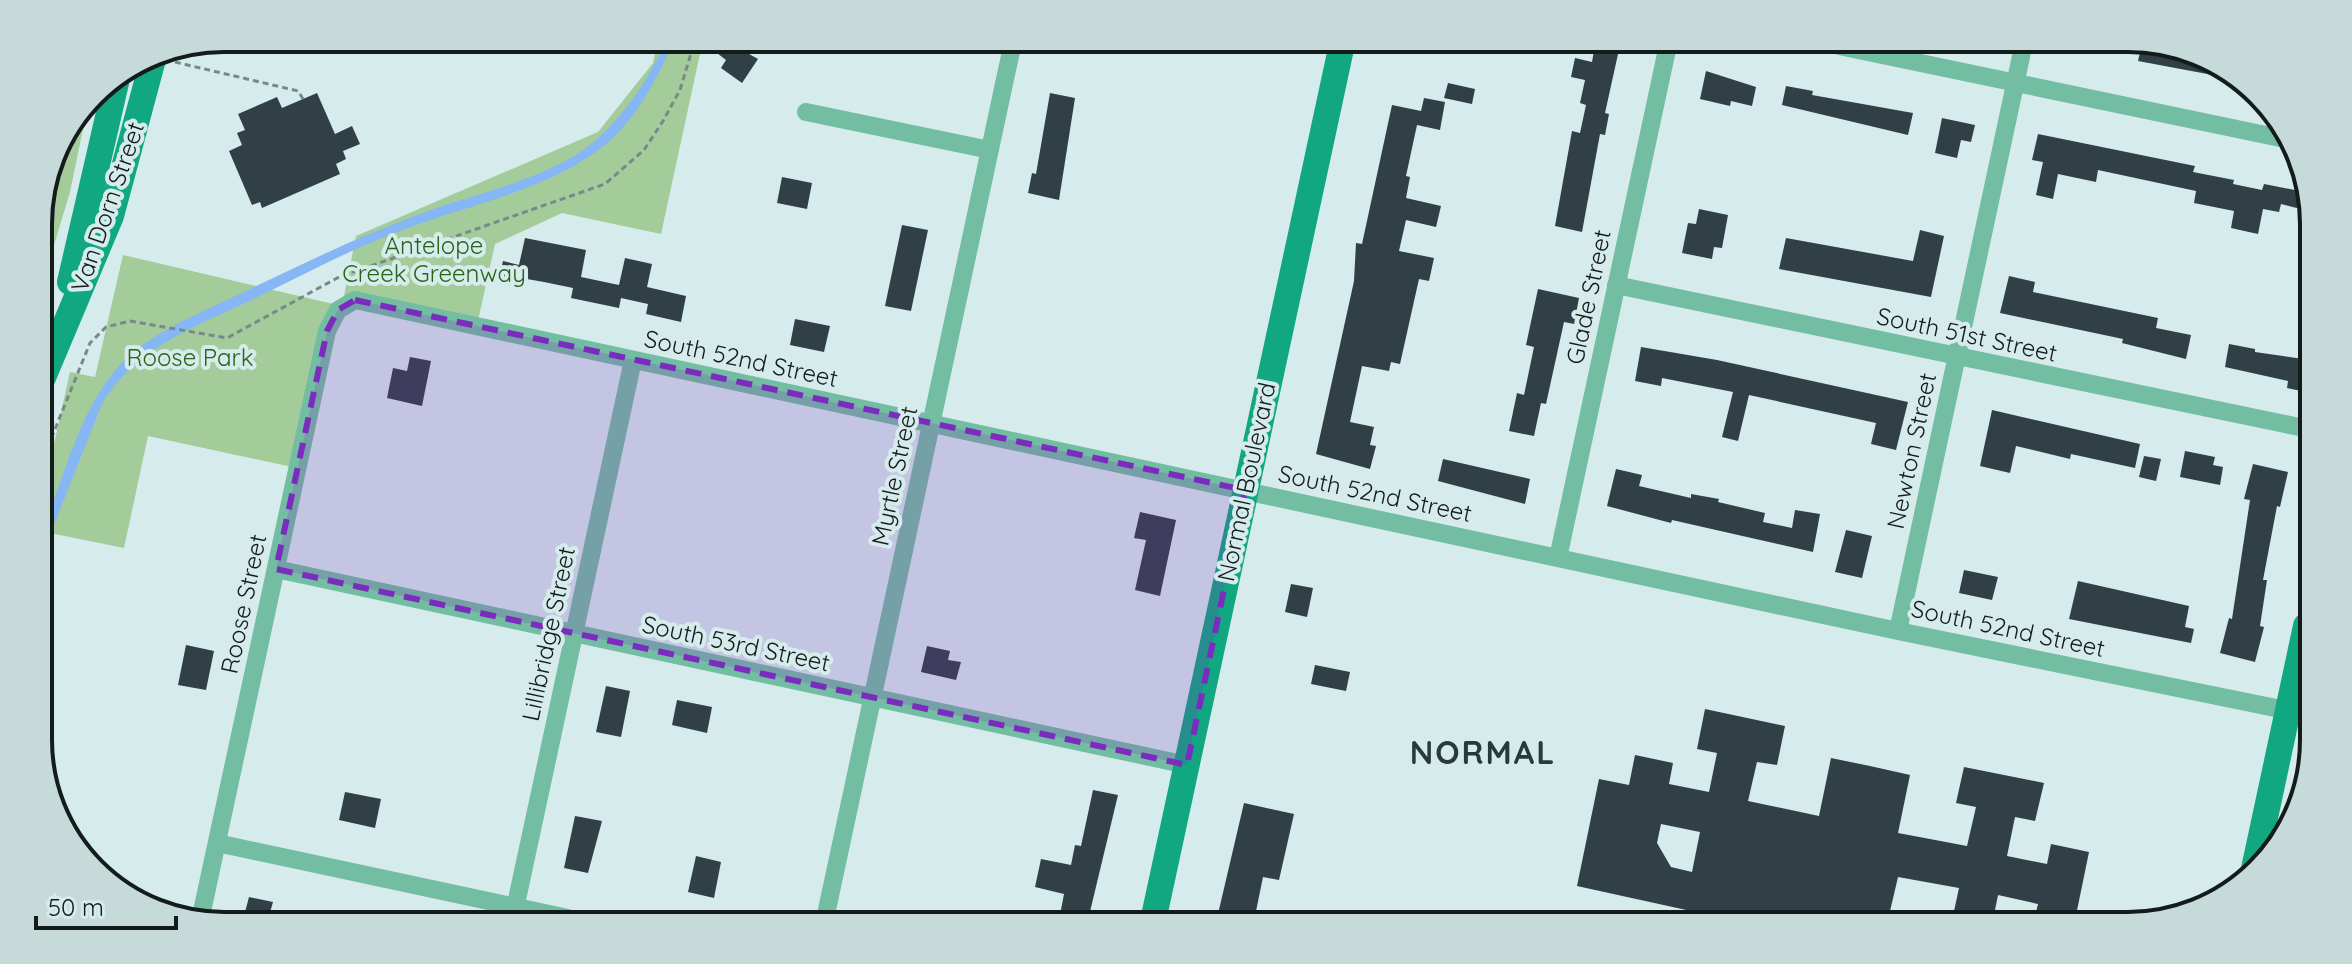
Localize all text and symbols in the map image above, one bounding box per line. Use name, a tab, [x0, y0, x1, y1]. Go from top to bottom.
street label: Van Dorn Street	[64, 118, 150, 296]
street label: Glade Street	[1559, 227, 1617, 367]
park label: Antelope Creek Greenway	[342, 230, 526, 288]
street label: South 51st Street	[1874, 300, 2060, 368]
street label: South 52nd Street	[642, 323, 841, 393]
park label: Roose Park	[126, 342, 254, 372]
street label: Newton Street	[1880, 370, 1942, 532]
street label: Normal Boulevard	[1210, 380, 1282, 584]
street label: Myrtle Street	[865, 403, 923, 548]
street label: South 52nd Street	[1276, 458, 1475, 528]
street label: Roose Street	[214, 531, 272, 676]
street label: Lillibridge Street	[515, 544, 581, 724]
street label: South 52nd Street	[1909, 593, 2108, 663]
street label: South 53rd Street	[640, 608, 833, 678]
district label: NORMAL	[1410, 732, 1556, 772]
scale bar	[36, 880, 176, 930]
text: 50 m	[48, 892, 104, 922]

